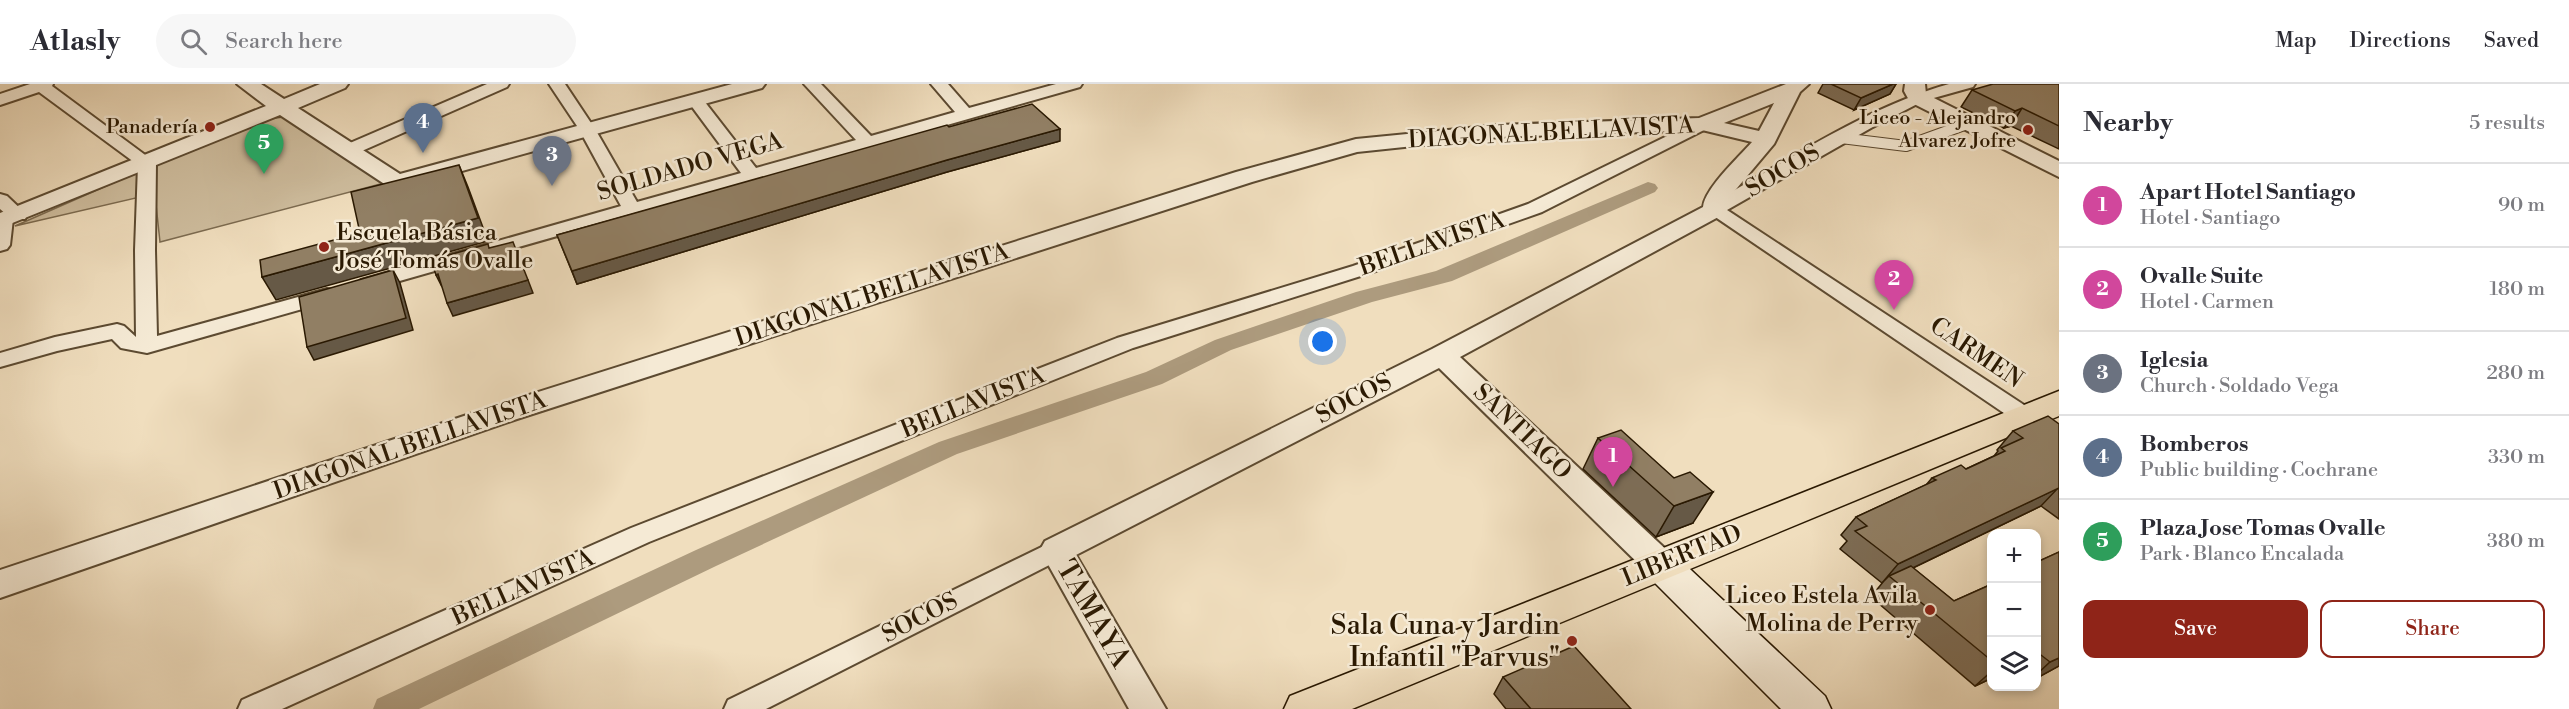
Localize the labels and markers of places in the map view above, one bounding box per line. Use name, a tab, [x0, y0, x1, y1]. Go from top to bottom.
pin: 4	[404, 104, 442, 153]
place label: Liceo - Alejandro Alvarez Jofre	[1859, 106, 2016, 154]
place label: Panadería	[106, 115, 199, 140]
marker: Panadería	[203, 120, 217, 134]
marker: Liceo - Alejandro Alvarez Jofre	[2021, 123, 2035, 137]
pin: 5	[244, 124, 284, 174]
pin: 3	[532, 136, 572, 186]
place label: Escuela Básica José Tomás Ovalle	[335, 218, 533, 276]
marker: Escuela Básica José Tomás Ovalle	[317, 240, 331, 254]
pin: 2	[1874, 260, 1914, 310]
pin: 1	[1594, 438, 1632, 487]
place label: Liceo Estela Avila Molina de Perry	[1725, 581, 1919, 639]
marker: Liceo Estela Avila Molina de Perry	[1923, 603, 1937, 617]
place label: Sala Cuna y Jardin Infantil "Parvus"	[1331, 608, 1560, 675]
marker: Sala Cuna y Jardin Infantil "Parvus"	[1565, 634, 1579, 648]

